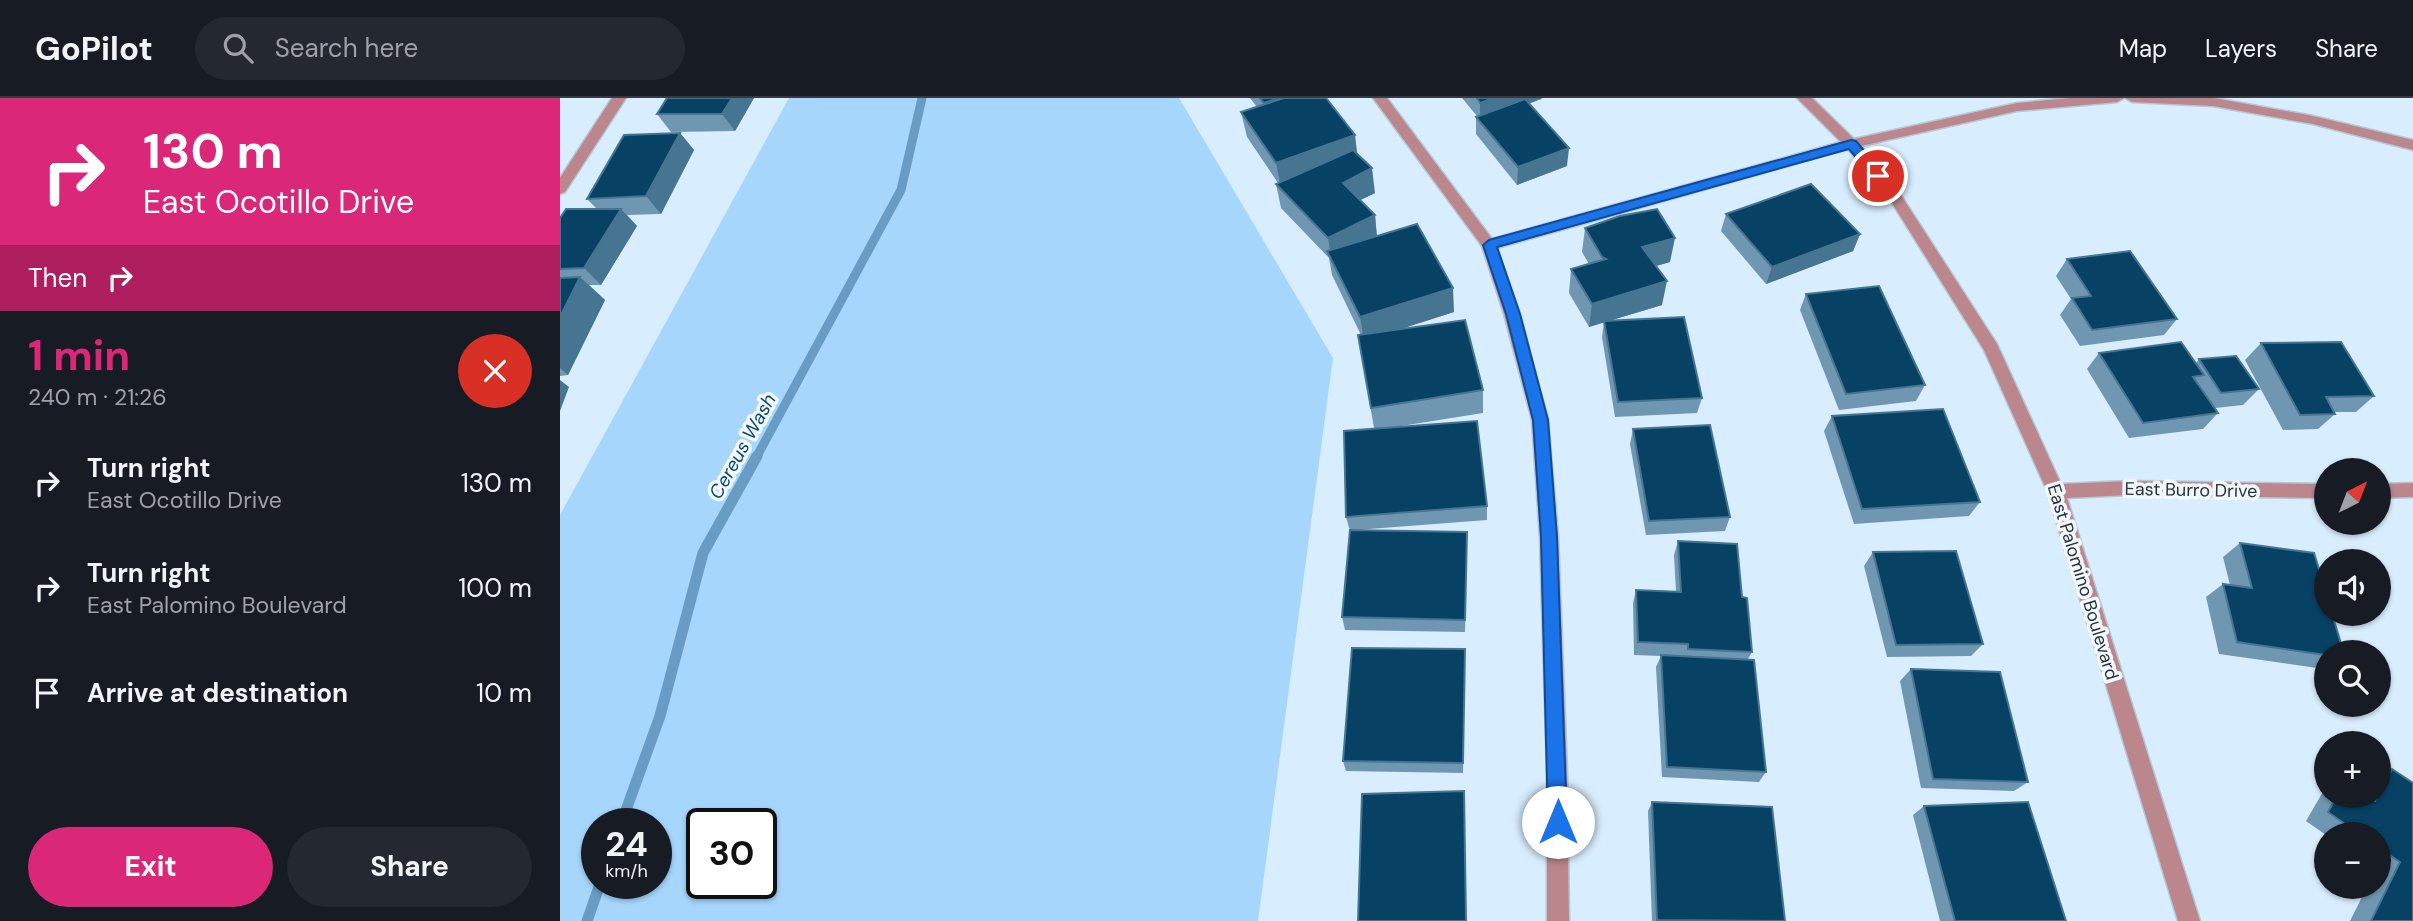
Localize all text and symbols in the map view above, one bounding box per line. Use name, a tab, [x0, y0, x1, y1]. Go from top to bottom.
search box	[195, 17, 685, 80]
text: GoPilot	[35, 27, 153, 70]
icon: search	[219, 29, 257, 67]
text: Search here	[275, 31, 418, 65]
text: Map	[2119, 33, 2167, 64]
text: Layers	[2205, 33, 2277, 64]
text: Share	[2315, 33, 2378, 64]
text: 130 m	[143, 119, 283, 183]
icon: right	[28, 126, 119, 217]
pin	[1848, 146, 1908, 206]
icon: arrive	[1859, 157, 1897, 195]
text: East Ocotillo Drive	[143, 181, 414, 223]
icon: right	[101, 259, 139, 297]
text: Then	[28, 261, 87, 295]
text: 1 min	[28, 328, 130, 383]
button: close	[458, 334, 532, 408]
text: 240 m · 21:26	[28, 382, 167, 412]
water label: Cereus Wash	[703, 389, 782, 503]
text: Turn right	[87, 451, 211, 485]
north arrow	[2314, 458, 2390, 536]
map controls	[2314, 458, 2391, 899]
icon: right	[28, 464, 66, 502]
text: 130 m	[461, 466, 532, 500]
street label: East Burro Drive	[2124, 477, 2258, 503]
street label: East Palomino Boulevard	[2042, 481, 2124, 683]
text: East Ocotillo Drive	[87, 485, 282, 515]
button: sound	[2314, 549, 2391, 626]
text: Turn right	[87, 556, 211, 590]
icon: right	[28, 569, 66, 607]
text: 100 m	[458, 571, 532, 605]
text: East Palomino Boulevard	[87, 590, 347, 620]
button: search	[2314, 640, 2391, 717]
icon: arrive	[28, 674, 66, 712]
text: Arrive at destination	[87, 676, 348, 710]
text: 10 m	[476, 676, 532, 710]
button: +	[2314, 731, 2391, 808]
position arrow	[1521, 785, 1595, 859]
speed limit sign: 30	[686, 808, 777, 899]
text: 24	[605, 821, 648, 867]
button: −	[2314, 822, 2391, 899]
button: Exit	[28, 827, 273, 907]
button: Share	[287, 827, 532, 907]
text: km/h	[605, 859, 648, 883]

